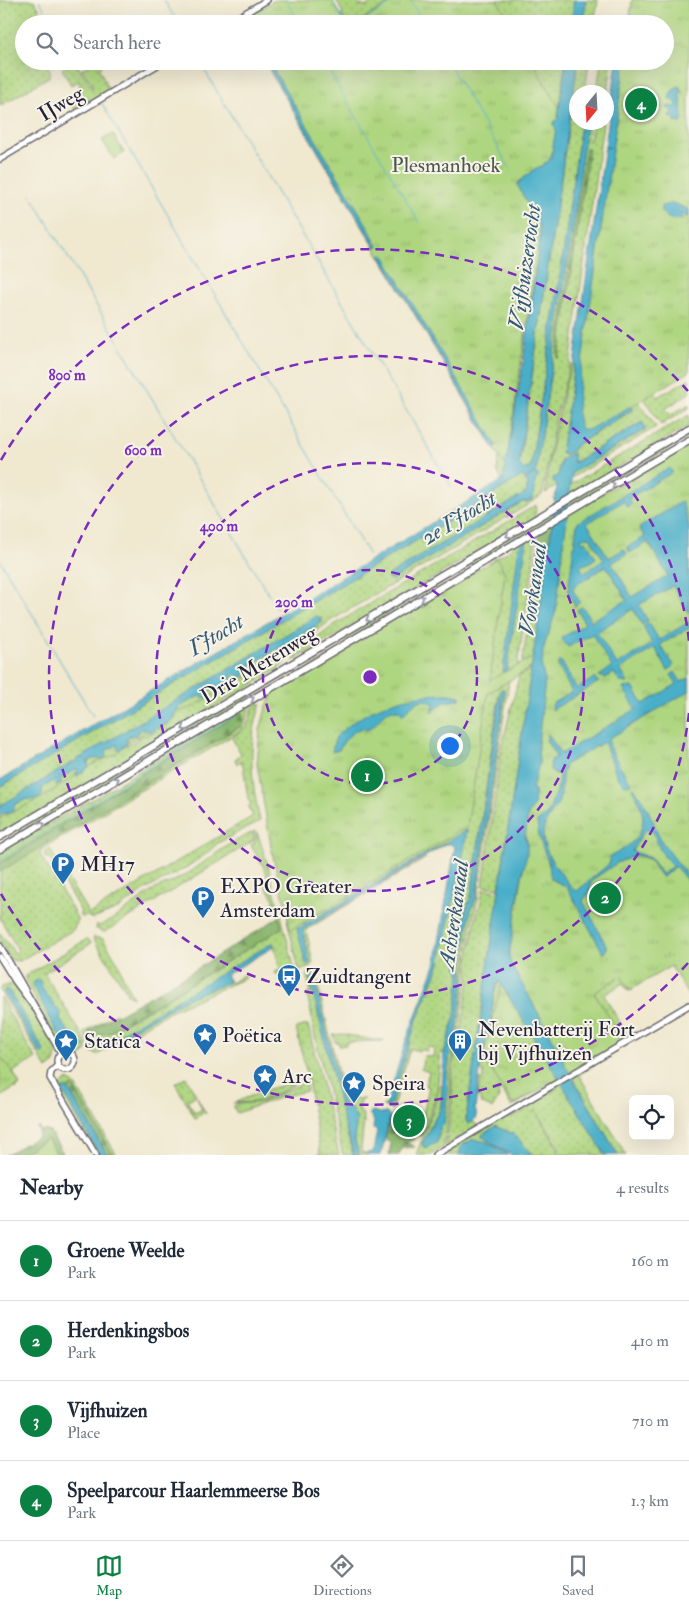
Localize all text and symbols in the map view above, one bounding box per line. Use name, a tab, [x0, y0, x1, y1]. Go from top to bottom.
search box	[15, 15, 674, 70]
icon: search	[33, 29, 61, 57]
text: Search here	[73, 31, 161, 55]
street label: IJweg	[33, 80, 89, 128]
north arrow	[569, 85, 614, 130]
pin: 4	[625, 85, 657, 123]
park label: Plesmanhoek	[391, 152, 501, 179]
water label: Vijfhuizertocht	[502, 201, 548, 332]
text: 800 m	[48, 366, 86, 385]
text: 600 m	[124, 441, 162, 460]
one-way arrow	[607, 481, 616, 491]
water label: 2e IJtocht	[416, 484, 503, 551]
text: 400 m	[199, 517, 238, 536]
one-way arrow	[506, 529, 515, 539]
water label: Voorkanaal	[513, 539, 554, 637]
text: 200 m	[275, 593, 313, 612]
one-way arrow	[416, 594, 425, 604]
water label: IJtocht	[182, 607, 250, 663]
one-way arrow	[366, 612, 375, 622]
street label: Drie Merenweg	[196, 619, 323, 710]
centre of rings	[361, 668, 379, 686]
one-way arrow	[246, 695, 255, 705]
one-way arrow	[181, 722, 190, 732]
your location	[437, 733, 463, 759]
pin: 1	[351, 757, 383, 795]
one-way arrow	[111, 777, 120, 787]
one-way arrow	[36, 821, 45, 831]
parking icon: MH17	[50, 851, 76, 885]
place label: MH17	[80, 851, 135, 878]
water label: Achterkanaal	[432, 857, 476, 973]
place label: EXPO Greater Amsterdam	[219, 873, 352, 924]
pin: 2	[589, 879, 621, 917]
parking icon: EXPO Greater Amsterdam	[190, 885, 216, 919]
bus stop icon: Zuidtangent	[276, 963, 302, 997]
place label: Zuidtangent	[306, 963, 411, 990]
place label: Nevenbatterij Fort bij Vijfhuizen	[478, 1016, 635, 1067]
place icon: Poëtica	[192, 1022, 218, 1056]
place label: Poëtica	[222, 1022, 282, 1049]
place icon: Statica	[53, 1028, 79, 1062]
place label: Statica	[84, 1028, 141, 1055]
building icon: Nevenbatterij Fort bij Vijfhuizen	[447, 1028, 473, 1062]
place icon: Arc	[252, 1063, 278, 1097]
place label: Arc	[281, 1063, 312, 1090]
place icon: Speira	[341, 1070, 367, 1104]
place label: Speira	[372, 1070, 425, 1097]
map controls	[629, 1095, 674, 1140]
button: locate	[629, 1095, 674, 1140]
pin: 3	[393, 1102, 425, 1140]
text: Nearby	[20, 1174, 83, 1201]
text: 4 results	[616, 1178, 669, 1198]
text: Groene Weelde	[67, 1239, 184, 1263]
text: 1	[33, 1251, 39, 1271]
text: 160 m	[631, 1251, 669, 1271]
text: Park	[67, 1263, 96, 1283]
text: Herdenkingsbos	[67, 1319, 189, 1343]
text: 2	[32, 1331, 40, 1351]
text: 410 m	[631, 1331, 669, 1351]
text: Park	[67, 1343, 96, 1363]
text: Vijfhuizen	[67, 1399, 148, 1423]
text: 3	[33, 1411, 39, 1431]
text: 710 m	[632, 1411, 669, 1431]
text: Place	[67, 1423, 100, 1443]
text: Speelparcour Haarlemmeerse Bos	[67, 1479, 320, 1503]
text: 4	[32, 1491, 40, 1511]
text: 1.3 km	[631, 1491, 669, 1511]
text: Park	[67, 1503, 96, 1523]
tab: Map	[95, 1552, 123, 1599]
tab: Directions	[313, 1552, 372, 1599]
tab: Saved	[562, 1552, 594, 1599]

